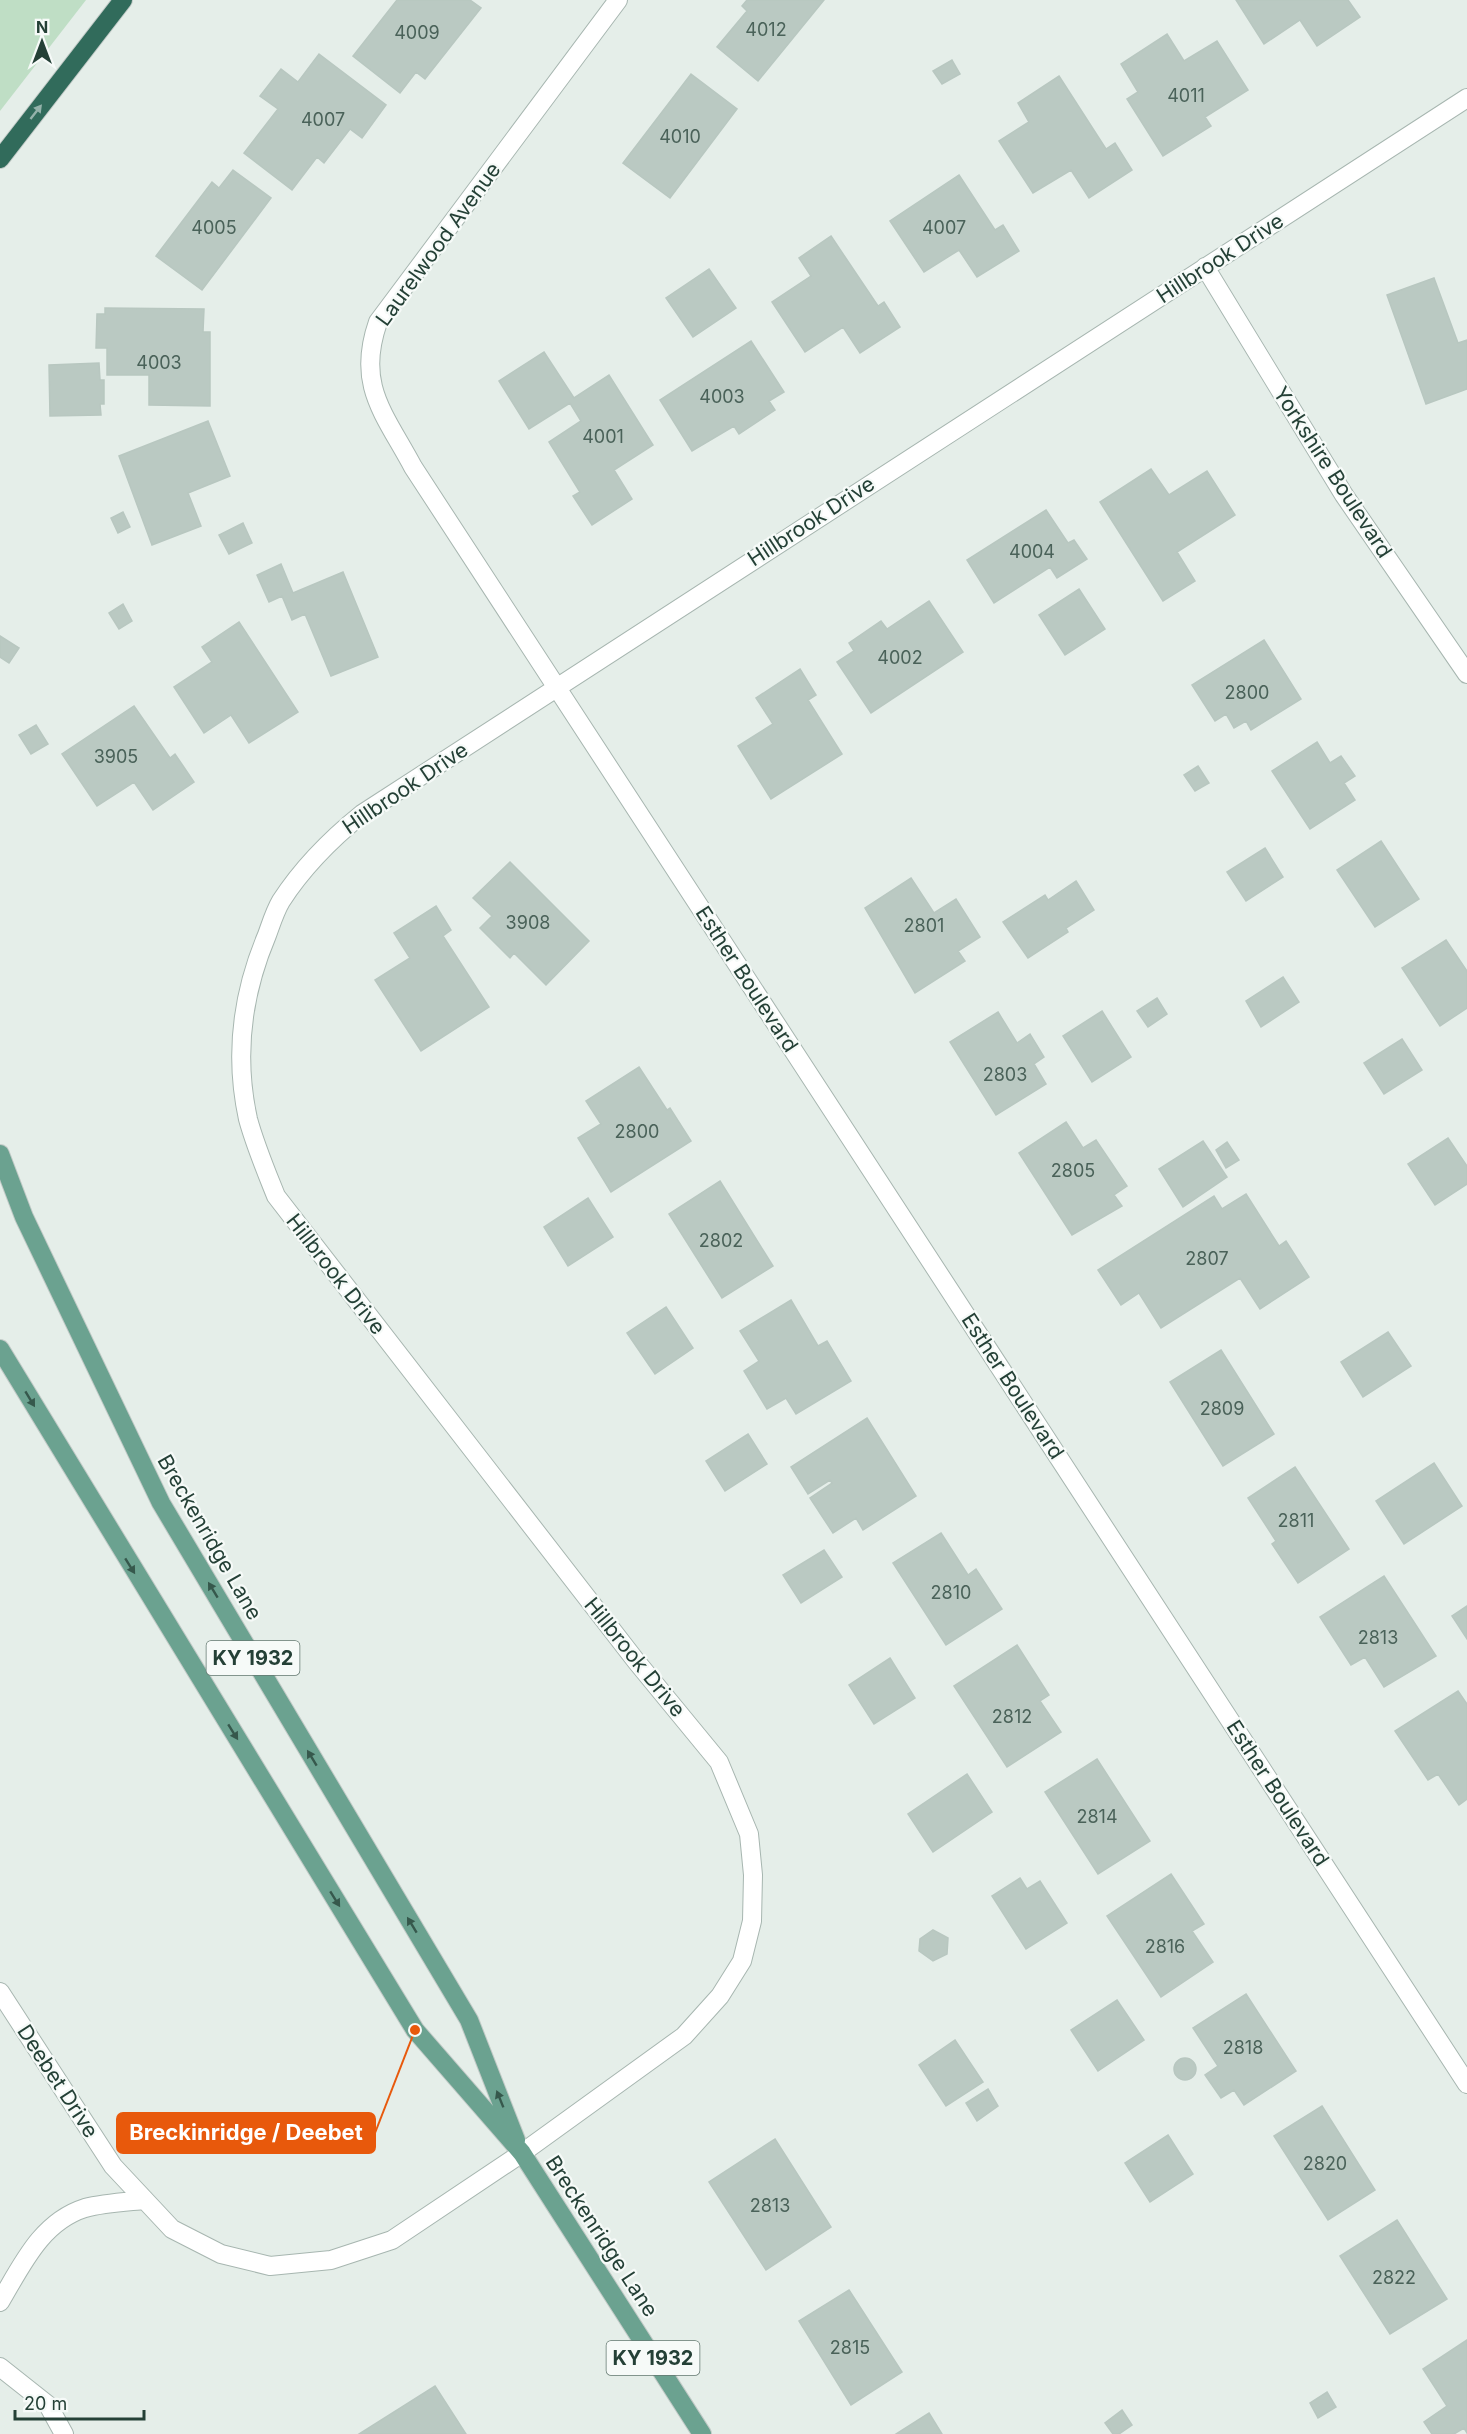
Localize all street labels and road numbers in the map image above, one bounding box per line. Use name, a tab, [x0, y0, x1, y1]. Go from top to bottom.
street label: Laurelwood Avenue	[370, 158, 506, 330]
street label: Hillbrook Drive	[1152, 208, 1288, 308]
street label: Yorkshire Boulevard	[1268, 382, 1398, 562]
street label: Hillbrook Drive	[743, 471, 879, 571]
street label: Hillbrook Drive	[337, 737, 473, 839]
street label: Esther Boulevard	[691, 901, 803, 1057]
street label: Hillbrook Drive	[281, 1209, 391, 1339]
street label: Esther Boulevard	[957, 1308, 1069, 1464]
street label: Breckenridge Lane	[152, 1450, 268, 1624]
street label: Hillbrook Drive	[579, 1592, 691, 1722]
road number: KY 1932	[206, 1641, 300, 1675]
street label: Esther Boulevard	[1222, 1715, 1334, 1871]
street label: Deebet Drive	[12, 2020, 104, 2142]
street label: Breckenridge Lane	[541, 2151, 663, 2321]
road number: KY 1932	[606, 2341, 700, 2375]

